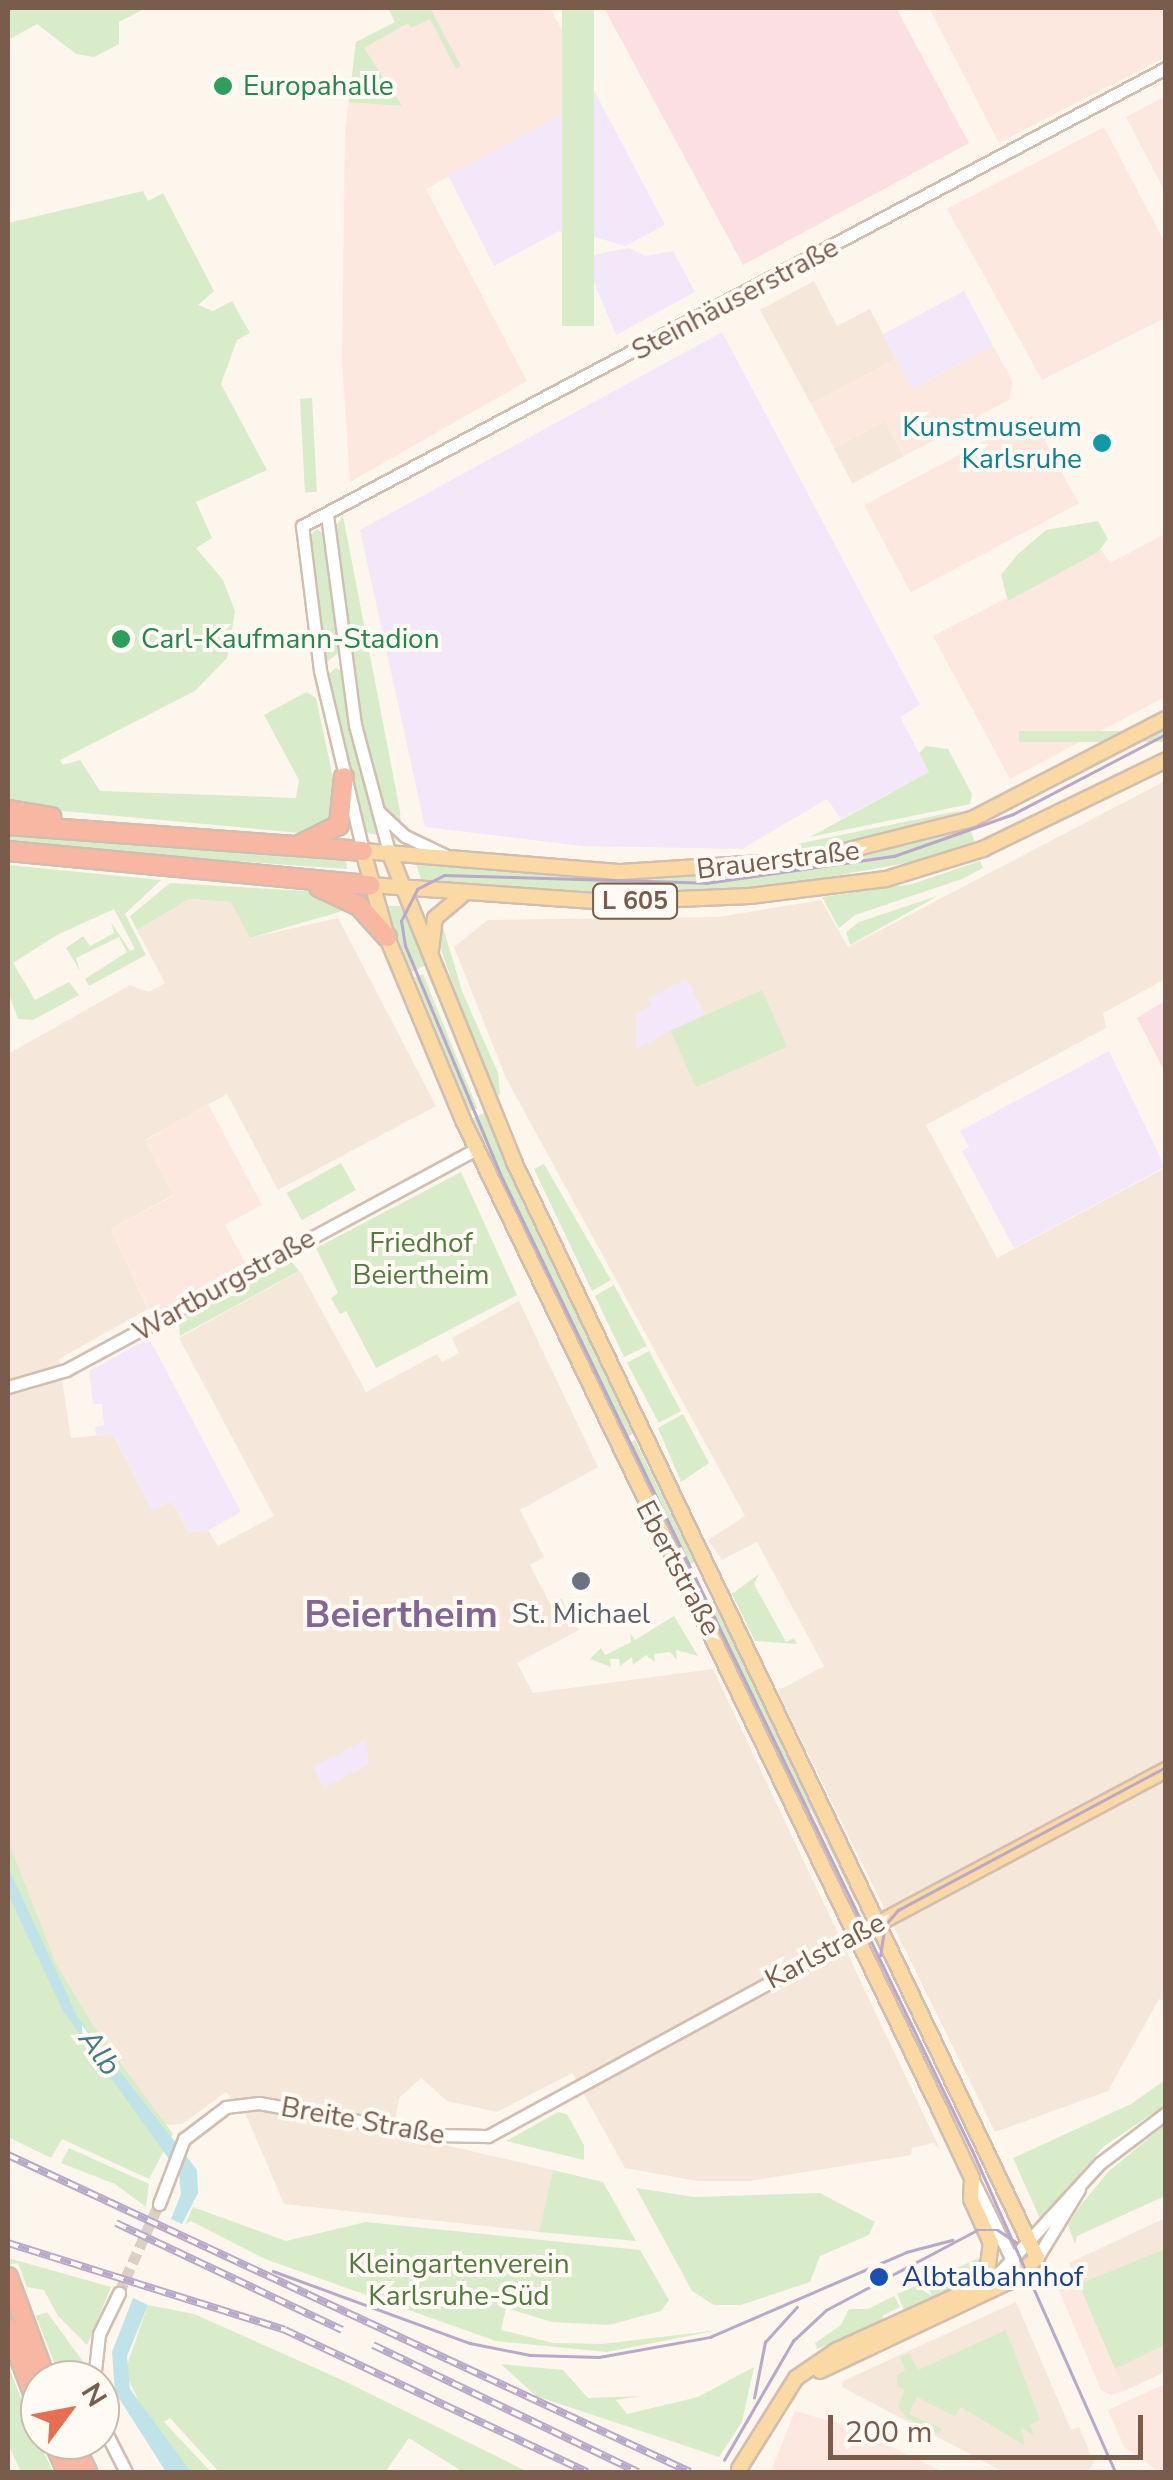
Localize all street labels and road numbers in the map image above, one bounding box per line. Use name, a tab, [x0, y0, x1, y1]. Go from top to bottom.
street label: Steinhäuserstraße	[626, 230, 844, 368]
street label: Brauerstraße	[695, 833, 861, 887]
road number: L 605	[590, 881, 680, 921]
street label: Wartburgstraße	[127, 1221, 321, 1349]
street label: Ebertstraße	[628, 1495, 728, 1641]
street label: Karlstraße	[760, 1906, 890, 1996]
street label: Breite Straße	[278, 2090, 448, 2152]

